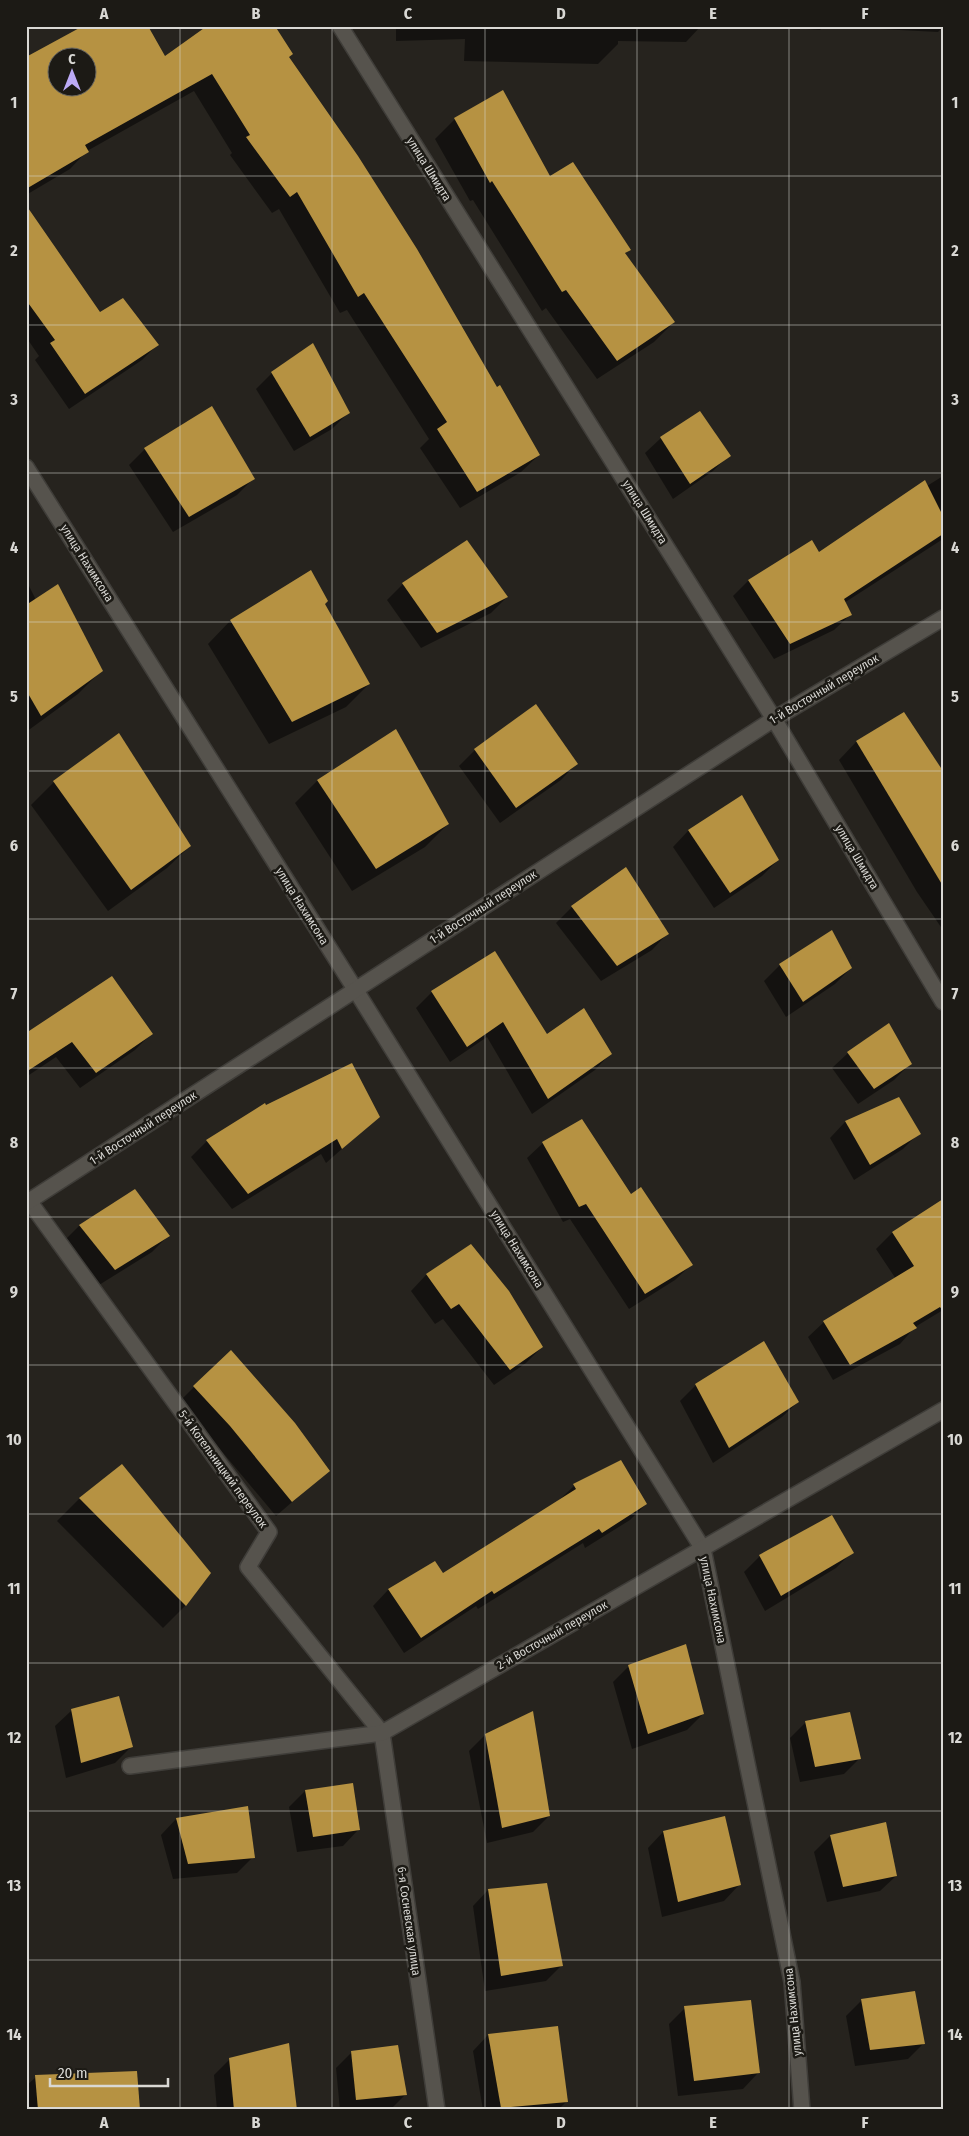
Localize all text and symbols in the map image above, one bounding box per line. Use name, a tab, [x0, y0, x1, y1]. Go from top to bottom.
text: A	[99, 4, 109, 23]
text: B	[252, 4, 261, 23]
text: C	[404, 4, 413, 23]
text: D	[556, 4, 566, 23]
text: E	[709, 4, 717, 23]
text: F	[861, 4, 869, 23]
north arrow	[48, 48, 98, 98]
text: С	[68, 51, 76, 68]
text: 1	[11, 93, 17, 112]
text: 1	[952, 93, 958, 112]
street label: улица Шмидта	[404, 134, 454, 204]
text: 2	[9, 241, 18, 260]
text: 2	[950, 241, 959, 260]
text: 3	[9, 390, 18, 409]
text: 3	[950, 390, 959, 409]
street label: улица Шмидта	[620, 477, 670, 547]
street label: улица Нахимсона	[58, 522, 116, 604]
text: 4	[10, 538, 18, 557]
text: 4	[951, 538, 959, 557]
street label: 1-й Восточный переулок	[767, 651, 881, 727]
text: 5	[10, 687, 18, 706]
text: 5	[951, 687, 959, 706]
street label: улица Шмидта	[832, 822, 882, 892]
text: 6	[10, 836, 18, 855]
text: 6	[951, 836, 959, 855]
street label: улица Нахимсона	[273, 865, 331, 947]
street label: 1-й Восточный переулок	[427, 867, 539, 947]
text: 7	[11, 984, 18, 1003]
text: 7	[952, 984, 959, 1003]
street label: 1-й Восточный переулок	[87, 1088, 199, 1168]
text: 8	[10, 1133, 19, 1152]
text: 8	[951, 1133, 960, 1152]
street label: улица Нахимсона	[488, 1208, 546, 1290]
text: 9	[10, 1282, 18, 1301]
text: 9	[951, 1282, 959, 1301]
street label: 5-й Котельницкий переулок	[176, 1407, 271, 1531]
text: 10	[6, 1430, 22, 1449]
text: 10	[947, 1430, 963, 1449]
street label: улица Нахимсона	[697, 1555, 729, 1645]
text: 11	[7, 1579, 21, 1598]
text: 11	[948, 1579, 962, 1598]
street label: 2-й Восточный переулок	[494, 1597, 610, 1672]
text: 12	[7, 1728, 22, 1747]
text: 12	[948, 1728, 963, 1747]
street label: 6-я Сосневская улица	[394, 1866, 424, 1977]
text: 13	[7, 1876, 22, 1895]
text: 13	[948, 1876, 963, 1895]
street label: улица Нахимсона	[781, 1967, 805, 2057]
text: 14	[7, 2025, 22, 2044]
text: 14	[948, 2025, 963, 2044]
scale bar	[50, 2056, 168, 2088]
text: 20 m	[58, 2064, 88, 2082]
text: A	[99, 2113, 109, 2132]
text: B	[252, 2113, 261, 2132]
text: C	[404, 2113, 413, 2132]
text: D	[556, 2113, 566, 2132]
text: E	[709, 2113, 717, 2132]
text: F	[861, 2113, 869, 2132]

